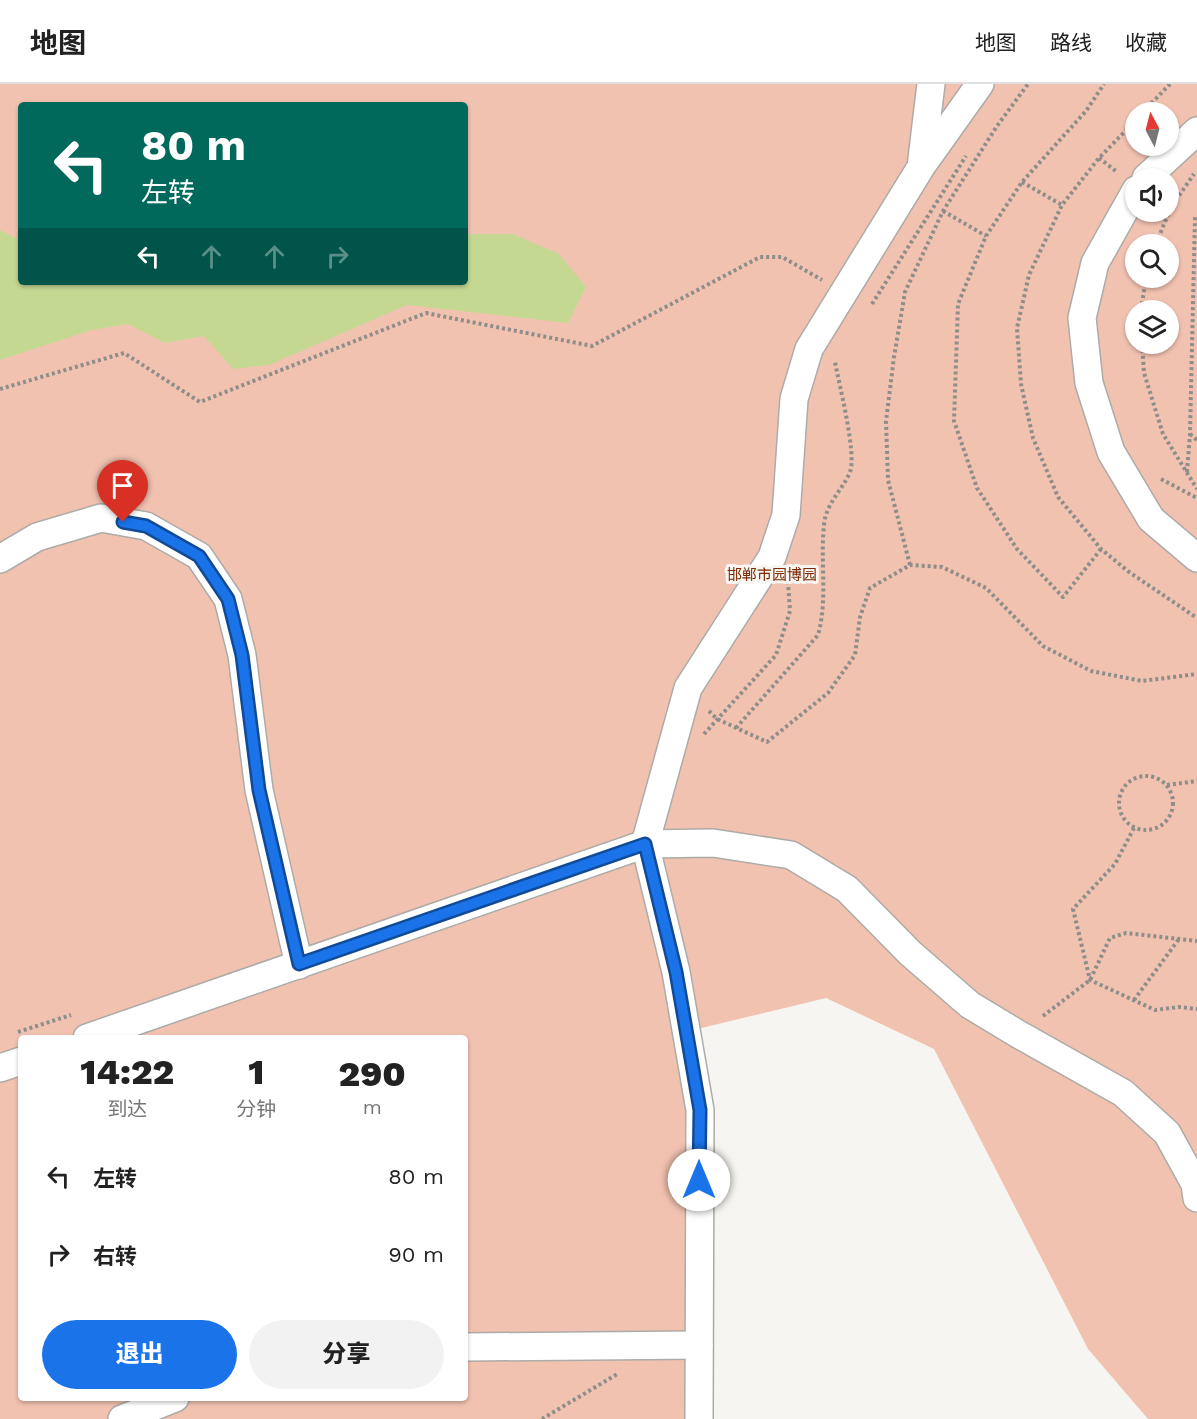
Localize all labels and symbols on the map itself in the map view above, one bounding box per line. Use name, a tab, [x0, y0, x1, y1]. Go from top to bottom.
north arrow	[1125, 102, 1179, 156]
pin	[97, 460, 148, 522]
park label: 邯郸市园博园	[727, 566, 817, 584]
position arrow	[667, 1148, 731, 1212]

